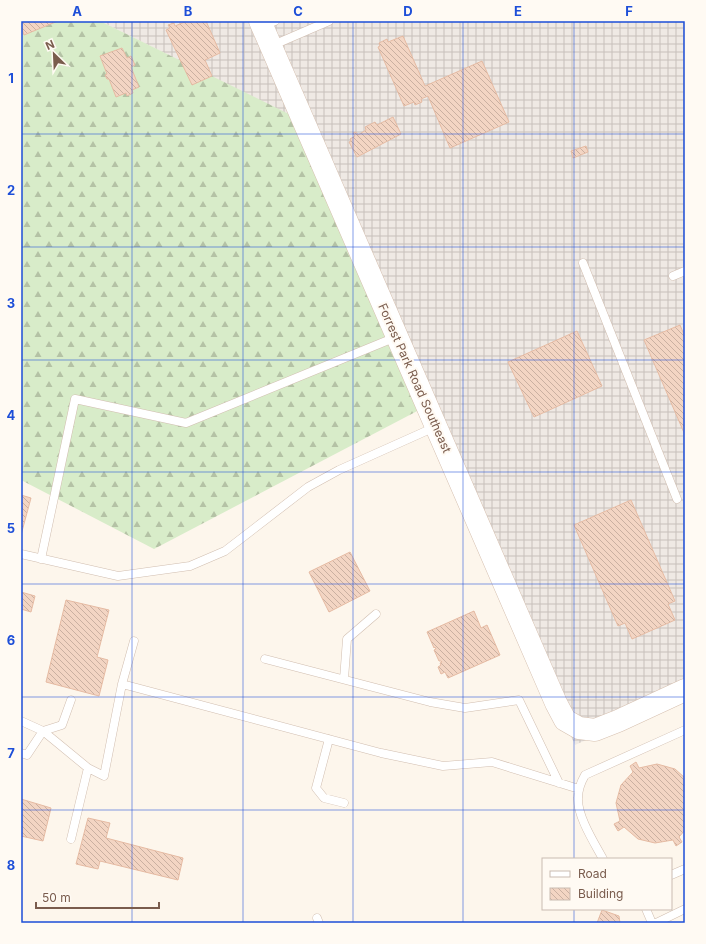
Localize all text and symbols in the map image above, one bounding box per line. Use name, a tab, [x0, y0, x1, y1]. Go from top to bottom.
text: A	[72, 3, 82, 19]
text: B	[184, 3, 193, 19]
text: C	[293, 3, 303, 19]
text: D	[403, 3, 413, 19]
text: E	[514, 3, 522, 19]
text: F	[625, 3, 633, 19]
north arrow	[34, 34, 74, 74]
text: N	[43, 37, 57, 53]
text: 1	[8, 70, 14, 86]
text: 2	[7, 182, 15, 198]
text: 3	[7, 295, 15, 311]
street label: Forrest Park Road Southeast	[375, 301, 455, 455]
text: 4	[7, 407, 16, 423]
text: 5	[7, 520, 15, 536]
text: 6	[7, 632, 15, 648]
text: 7	[7, 745, 15, 761]
text: 8	[7, 857, 15, 873]
legend	[542, 858, 672, 910]
text: Road	[578, 866, 607, 881]
scale bar	[36, 884, 159, 910]
text: Building	[578, 886, 623, 901]
text: 50 m	[42, 890, 71, 905]

